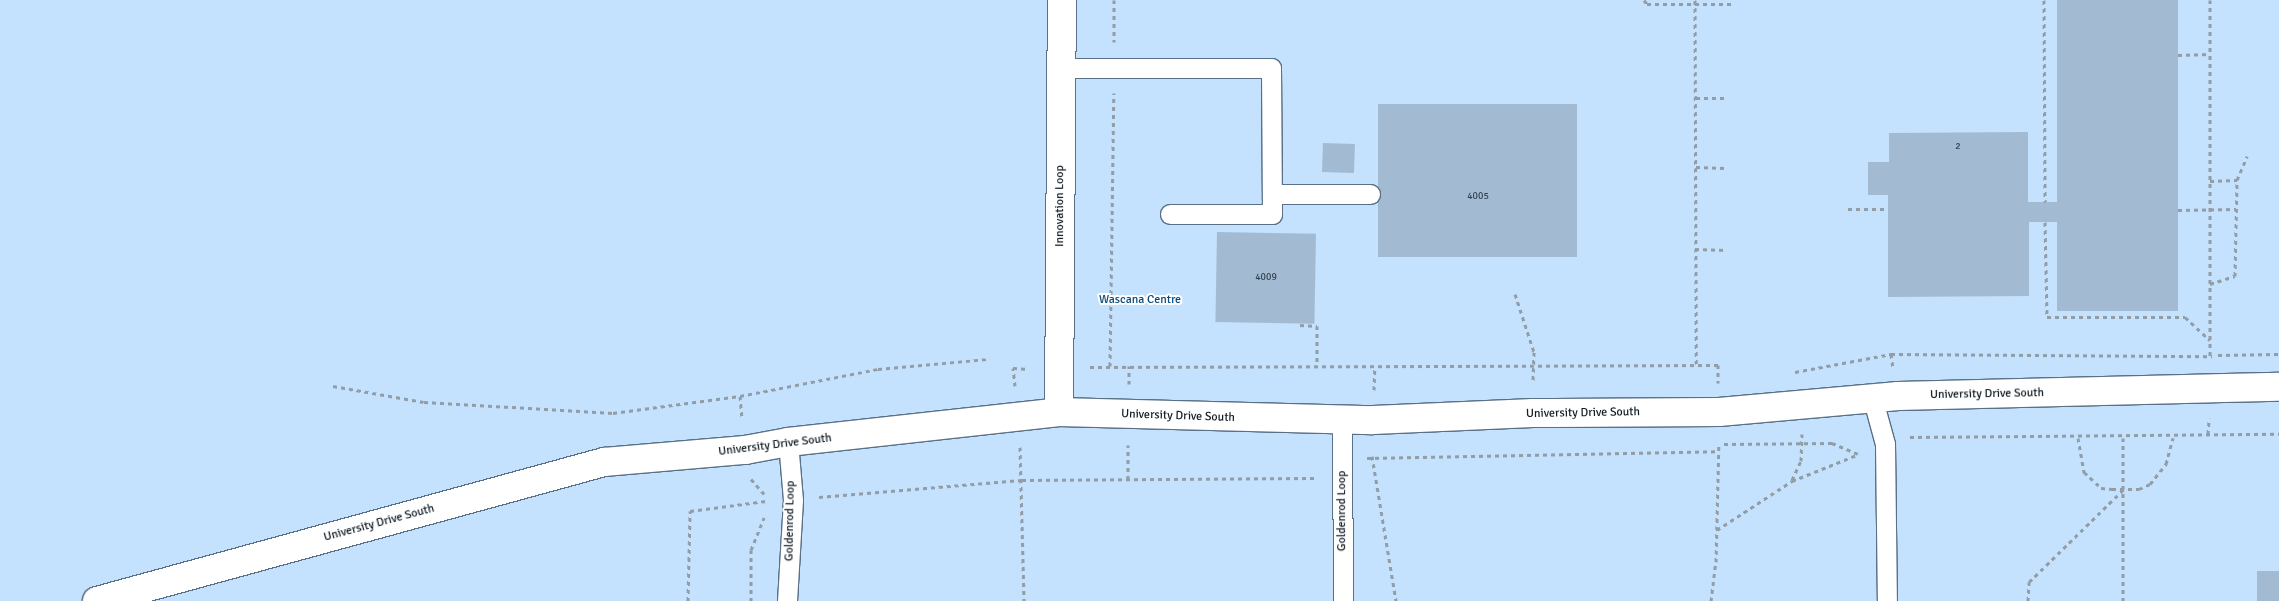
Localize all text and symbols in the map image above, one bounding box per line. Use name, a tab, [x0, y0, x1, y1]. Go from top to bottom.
house number: 2	[1955, 141, 1961, 153]
street label: Innovation Loop	[1053, 165, 1067, 247]
house number: 4005	[1467, 191, 1489, 203]
house number: 4009	[1255, 272, 1277, 284]
park label: Wascana Centre	[1099, 293, 1181, 307]
street label: University Drive South	[1930, 386, 2044, 402]
street label: University Drive South	[1526, 405, 1640, 421]
street label: University Drive South	[1121, 407, 1235, 425]
street label: University Drive South	[718, 431, 832, 459]
street label: Goldenrod Loop	[1335, 471, 1349, 551]
street label: Goldenrod Loop	[782, 481, 798, 561]
street label: University Drive South	[322, 501, 436, 545]

